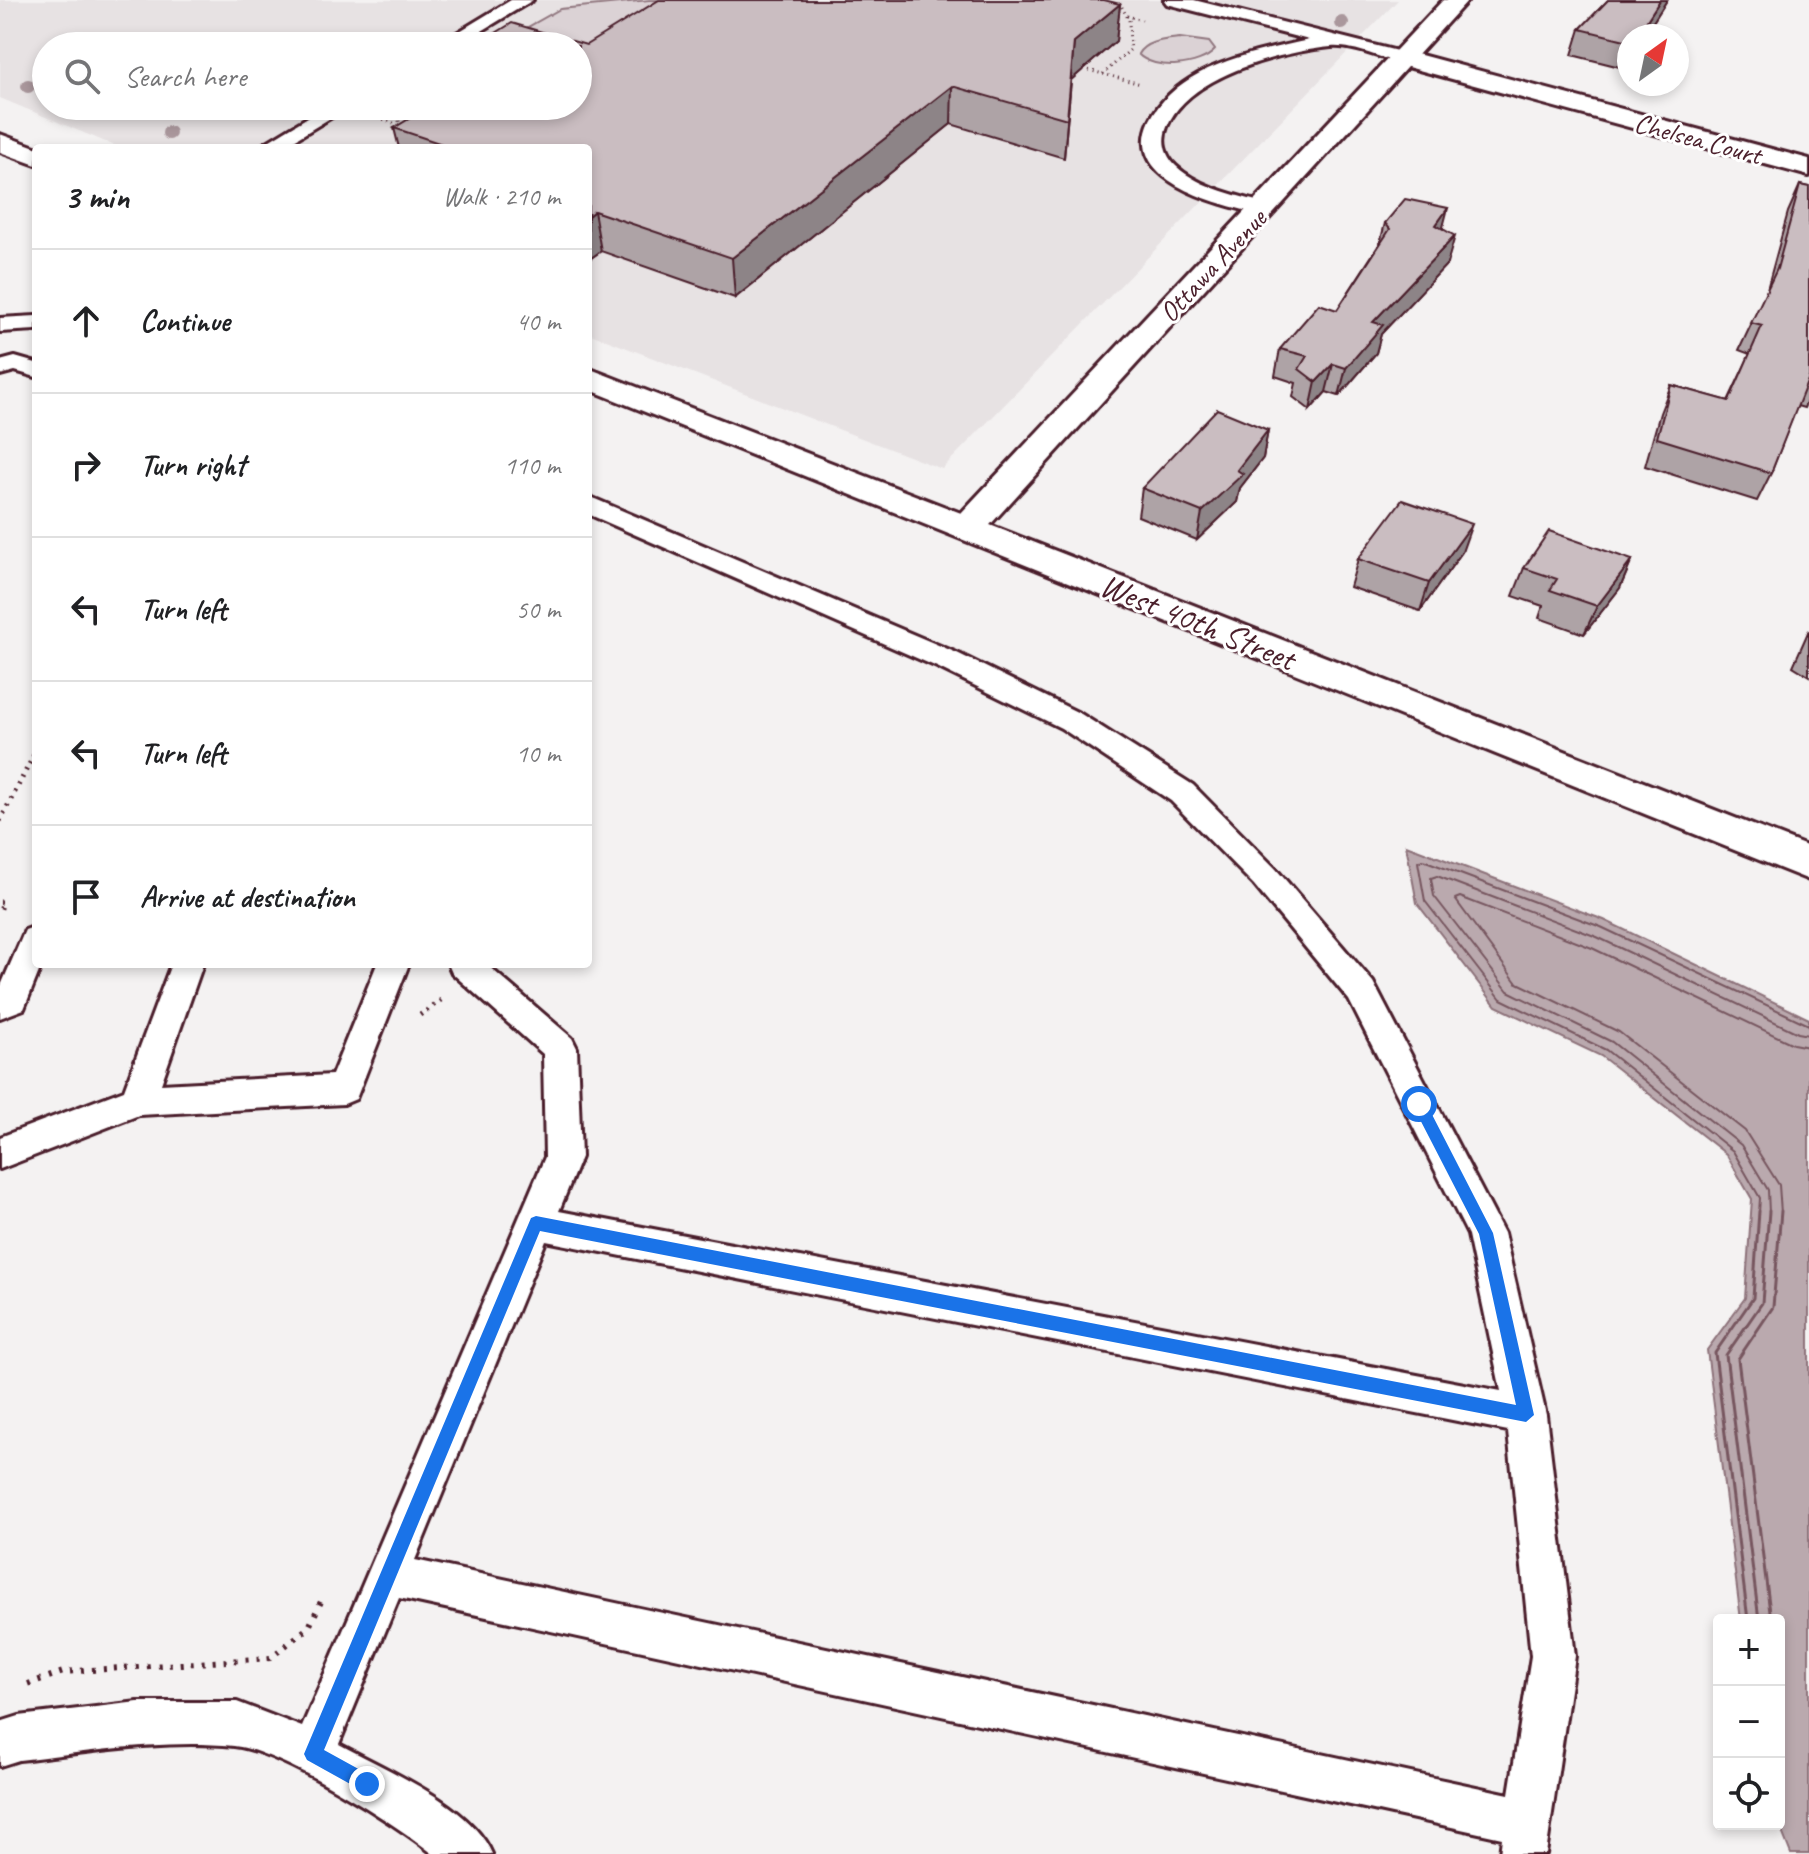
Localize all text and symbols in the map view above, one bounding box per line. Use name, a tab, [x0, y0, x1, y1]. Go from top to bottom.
north arrow	[1617, 24, 1689, 96]
search box	[32, 32, 592, 120]
icon: search	[60, 54, 104, 98]
text: Search here	[124, 57, 246, 95]
street label: Chelsea Court	[1631, 105, 1768, 173]
text: 3 min	[64, 175, 129, 218]
text: Walk · 210 m	[443, 180, 560, 213]
street label: Ottawa Avenue	[1151, 200, 1275, 329]
icon: ahead	[64, 299, 108, 343]
text: Continue	[140, 302, 230, 340]
text: 40 m	[516, 305, 560, 338]
icon: right	[64, 443, 108, 487]
text: Turn right	[140, 446, 245, 484]
text: 110 m	[504, 449, 560, 482]
street label: West 40th Street	[1094, 563, 1305, 681]
icon: left	[64, 587, 108, 631]
text: Turn left	[140, 590, 227, 628]
text: 50 m	[516, 593, 560, 626]
icon: left	[64, 731, 108, 775]
text: Turn left	[140, 734, 227, 772]
text: 10 m	[516, 737, 560, 770]
icon: arrive	[64, 875, 108, 919]
text: Arrive at destination	[140, 878, 355, 916]
route start	[1401, 1086, 1437, 1122]
map controls	[1713, 1614, 1785, 1830]
button: +	[1713, 1614, 1785, 1686]
button: −	[1713, 1686, 1785, 1758]
button: locate	[1713, 1758, 1785, 1830]
route end	[349, 1766, 385, 1802]

